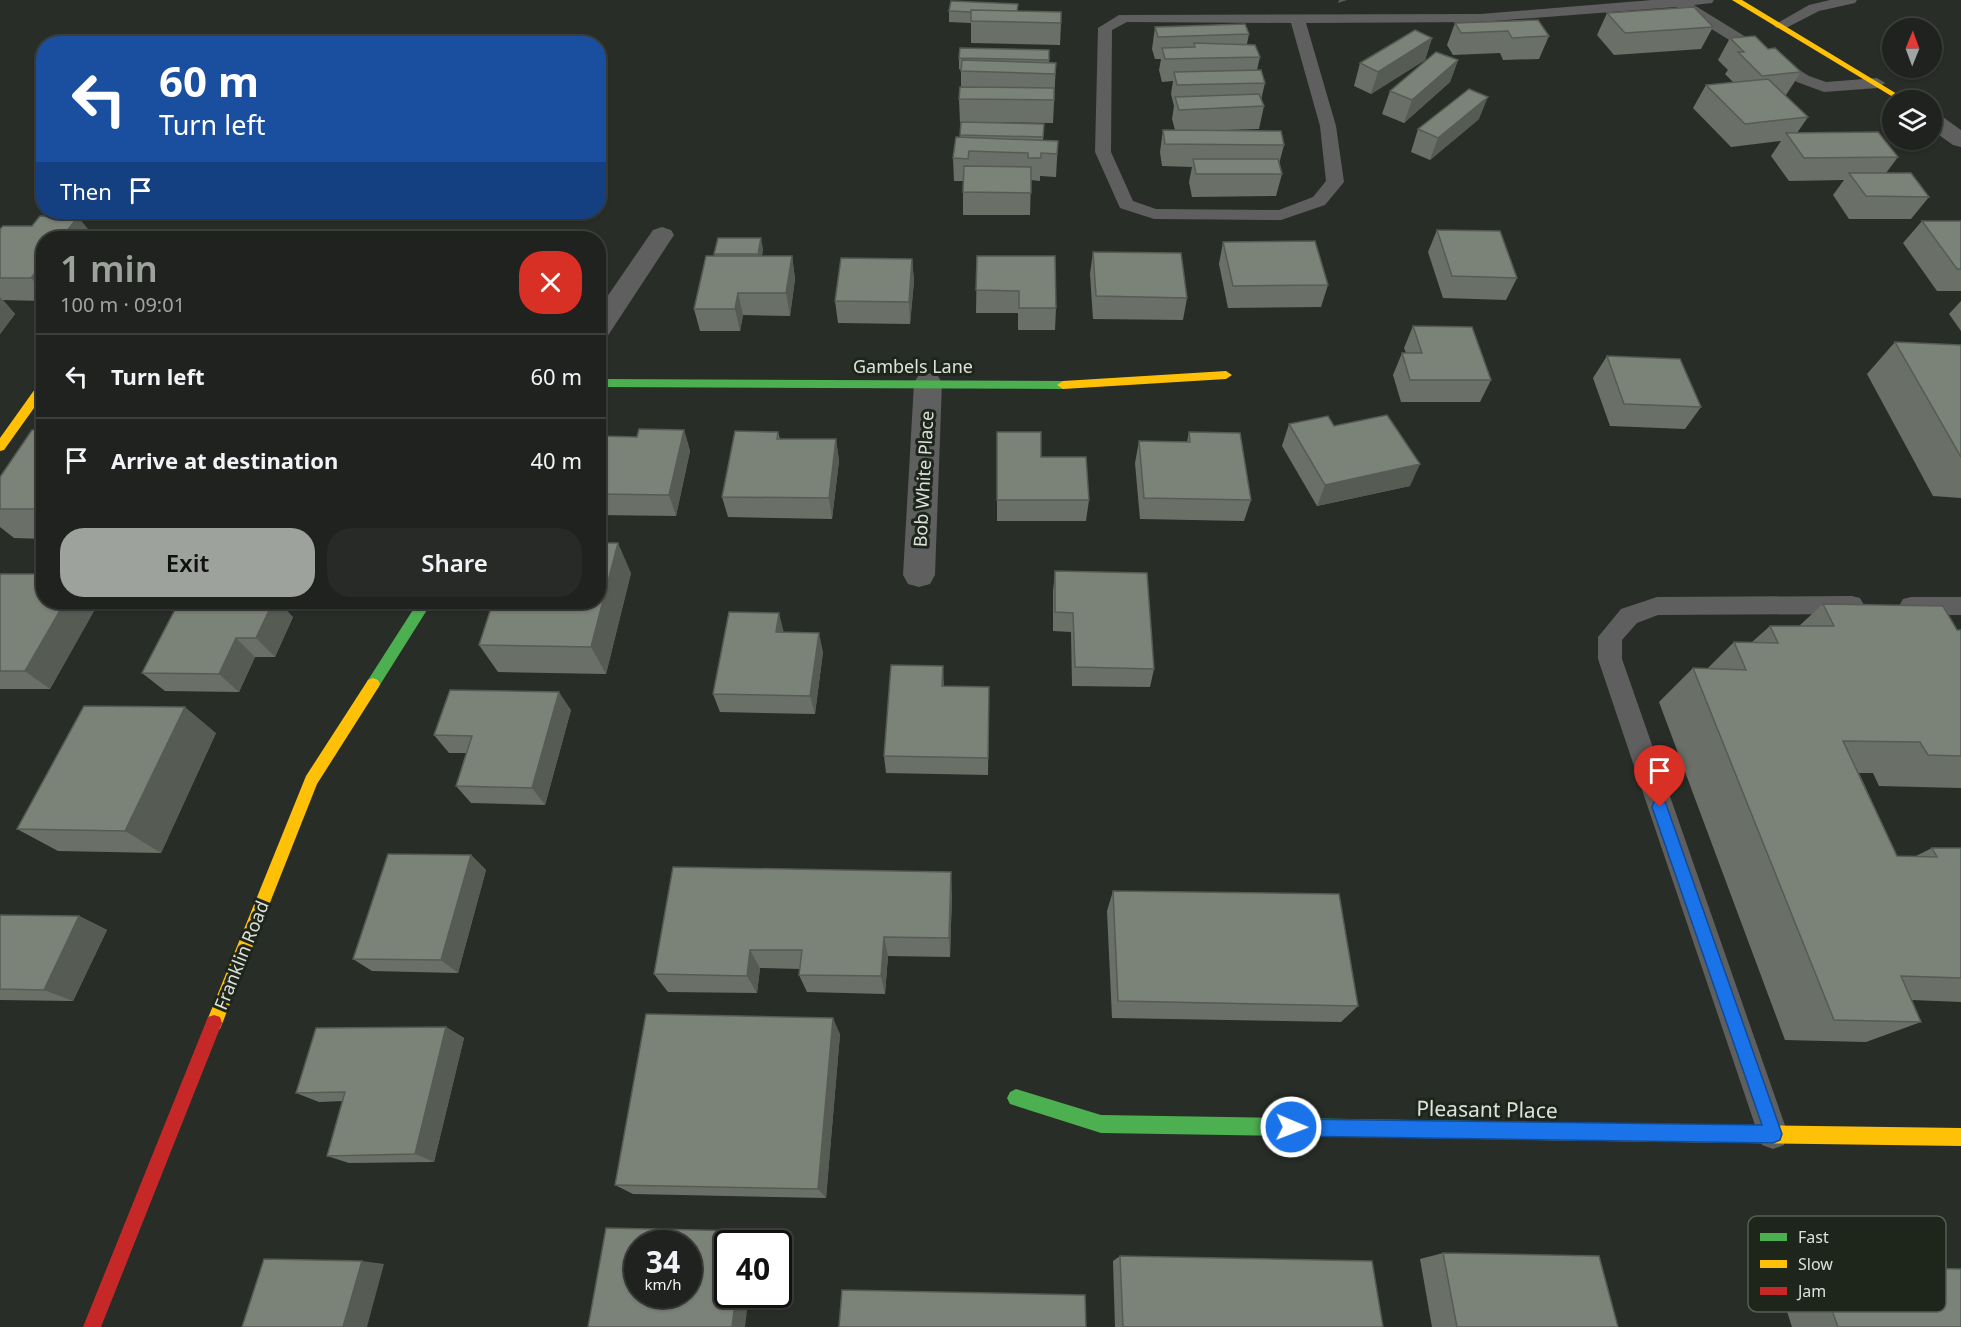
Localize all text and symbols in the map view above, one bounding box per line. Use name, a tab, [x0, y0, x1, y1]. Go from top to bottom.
north arrow	[1882, 18, 1942, 78]
map controls	[1882, 18, 1942, 150]
text: 60 m	[159, 52, 259, 109]
icon: left	[60, 60, 138, 138]
button: layers	[1882, 90, 1942, 150]
text: Turn left	[159, 106, 265, 143]
icon: arrive	[124, 174, 157, 207]
text: Then	[60, 176, 112, 206]
text: 1 min	[60, 244, 158, 293]
button: close	[519, 251, 582, 314]
text: 100 m · 09:01	[60, 291, 185, 318]
street label: Gambels Lane	[853, 354, 973, 378]
icon: left	[60, 360, 93, 393]
text: Turn left	[111, 361, 205, 391]
text: 60 m	[531, 361, 582, 391]
street label: Bob White Place	[907, 410, 939, 548]
icon: arrive	[60, 444, 93, 477]
text: Arrive at destination	[111, 445, 338, 475]
text: 40 m	[531, 445, 582, 475]
button: Exit	[60, 528, 315, 597]
button: Share	[327, 528, 582, 597]
pin	[1634, 745, 1685, 807]
icon: arrive	[1643, 754, 1676, 787]
street label: Franklin Road	[208, 897, 274, 1013]
street label: Pleasant Place	[1416, 1094, 1558, 1124]
position arrow	[1259, 1095, 1323, 1159]
legend	[1748, 1216, 1946, 1312]
text: Fast	[1798, 1226, 1829, 1248]
speed limit sign: 40	[714, 1230, 792, 1308]
text: 34	[646, 1241, 680, 1282]
text: Slow	[1798, 1253, 1833, 1275]
text: km/h	[645, 1274, 681, 1294]
text: Jam	[1796, 1280, 1826, 1302]

